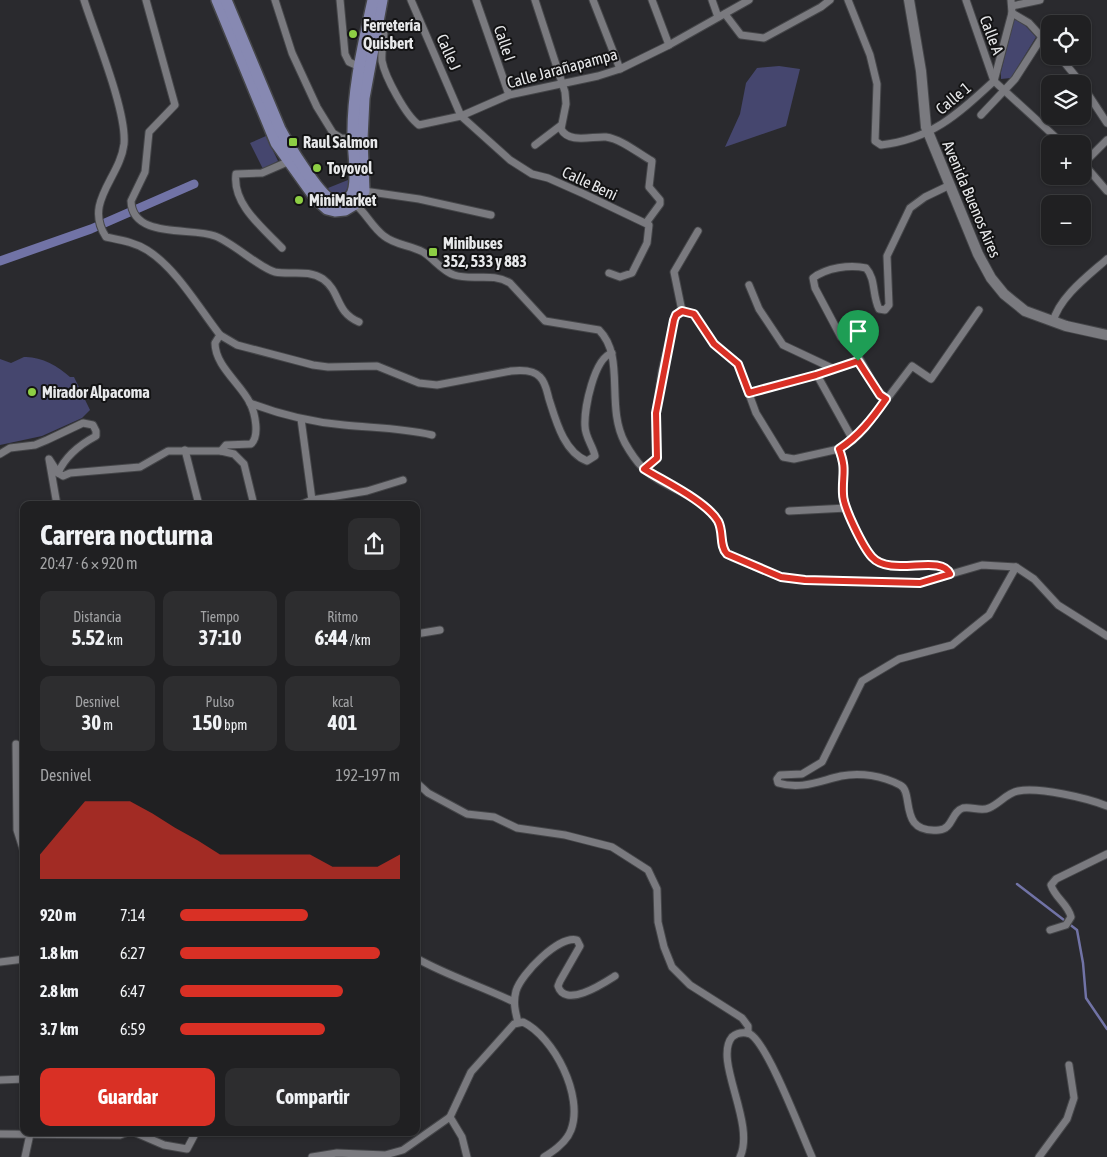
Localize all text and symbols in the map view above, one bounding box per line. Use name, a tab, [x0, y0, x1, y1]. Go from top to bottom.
street label: Calle A	[976, 13, 1008, 57]
map controls	[1041, 15, 1091, 245]
button: locate	[1041, 15, 1091, 65]
place label: Ferretería Quisbert	[363, 16, 421, 52]
street label: Calle I	[491, 23, 519, 63]
marker: Ferretería Quisbert	[347, 28, 359, 40]
street label: Calle J	[433, 31, 465, 73]
street label: Calle Jarañapampa	[505, 45, 619, 92]
button: layers	[1041, 75, 1091, 125]
street label: Calle 1	[932, 78, 974, 118]
place label: Raul Salmon	[303, 133, 378, 151]
button: +	[1041, 135, 1091, 185]
marker: Raul Salmon	[287, 136, 299, 148]
street label: Avenida Buenos Aires	[939, 138, 1005, 260]
place label: Toyovol	[327, 159, 373, 177]
marker: Toyovol	[311, 162, 323, 174]
street label: Calle Beni	[560, 162, 620, 204]
place label: MiniMarket	[309, 191, 377, 209]
marker: MiniMarket	[293, 194, 305, 206]
button: −	[1041, 195, 1091, 245]
place label: Minibuses 352, 533 y 883	[443, 234, 527, 270]
marker: Minibuses 352, 533 y 883	[427, 246, 439, 258]
pin	[837, 310, 879, 361]
icon: arrive	[844, 317, 872, 345]
place label: Mirador Alpacoma	[42, 383, 150, 401]
marker: Mirador Alpacoma	[26, 386, 38, 398]
button: share	[348, 518, 400, 570]
text: Carrera nocturna	[40, 519, 213, 551]
text: 20:47 · 6 × 920 m	[40, 554, 138, 572]
text: Distancia	[73, 609, 121, 625]
text: Tiempo	[201, 609, 239, 625]
text: Ritmo	[327, 609, 358, 625]
text: 5.52	[72, 625, 105, 649]
text: 37:10	[198, 625, 242, 649]
text: 6:44	[315, 625, 348, 649]
text: km	[105, 632, 123, 648]
text: /km	[348, 632, 371, 648]
text: Desnivel	[75, 694, 120, 710]
text: Pulso	[206, 694, 234, 710]
text: kcal	[332, 694, 353, 710]
text: 30	[81, 710, 101, 734]
text: 150	[193, 710, 222, 734]
text: 401	[328, 710, 357, 734]
text: m	[101, 717, 113, 733]
text: bpm	[222, 717, 247, 733]
text: Desnivel	[40, 766, 91, 784]
text: 192–197 m	[336, 766, 400, 784]
text: 920 m	[40, 906, 76, 924]
text: 7:14	[120, 906, 145, 924]
text: 1.8 km	[40, 944, 79, 962]
text: 6:27	[120, 944, 145, 962]
text: 2.8 km	[40, 982, 79, 1000]
text: 6:47	[120, 982, 145, 1000]
text: 3.7 km	[40, 1020, 79, 1038]
text: 6:59	[120, 1020, 145, 1038]
button: Guardar	[40, 1068, 215, 1126]
button: Compartir	[225, 1068, 400, 1126]

